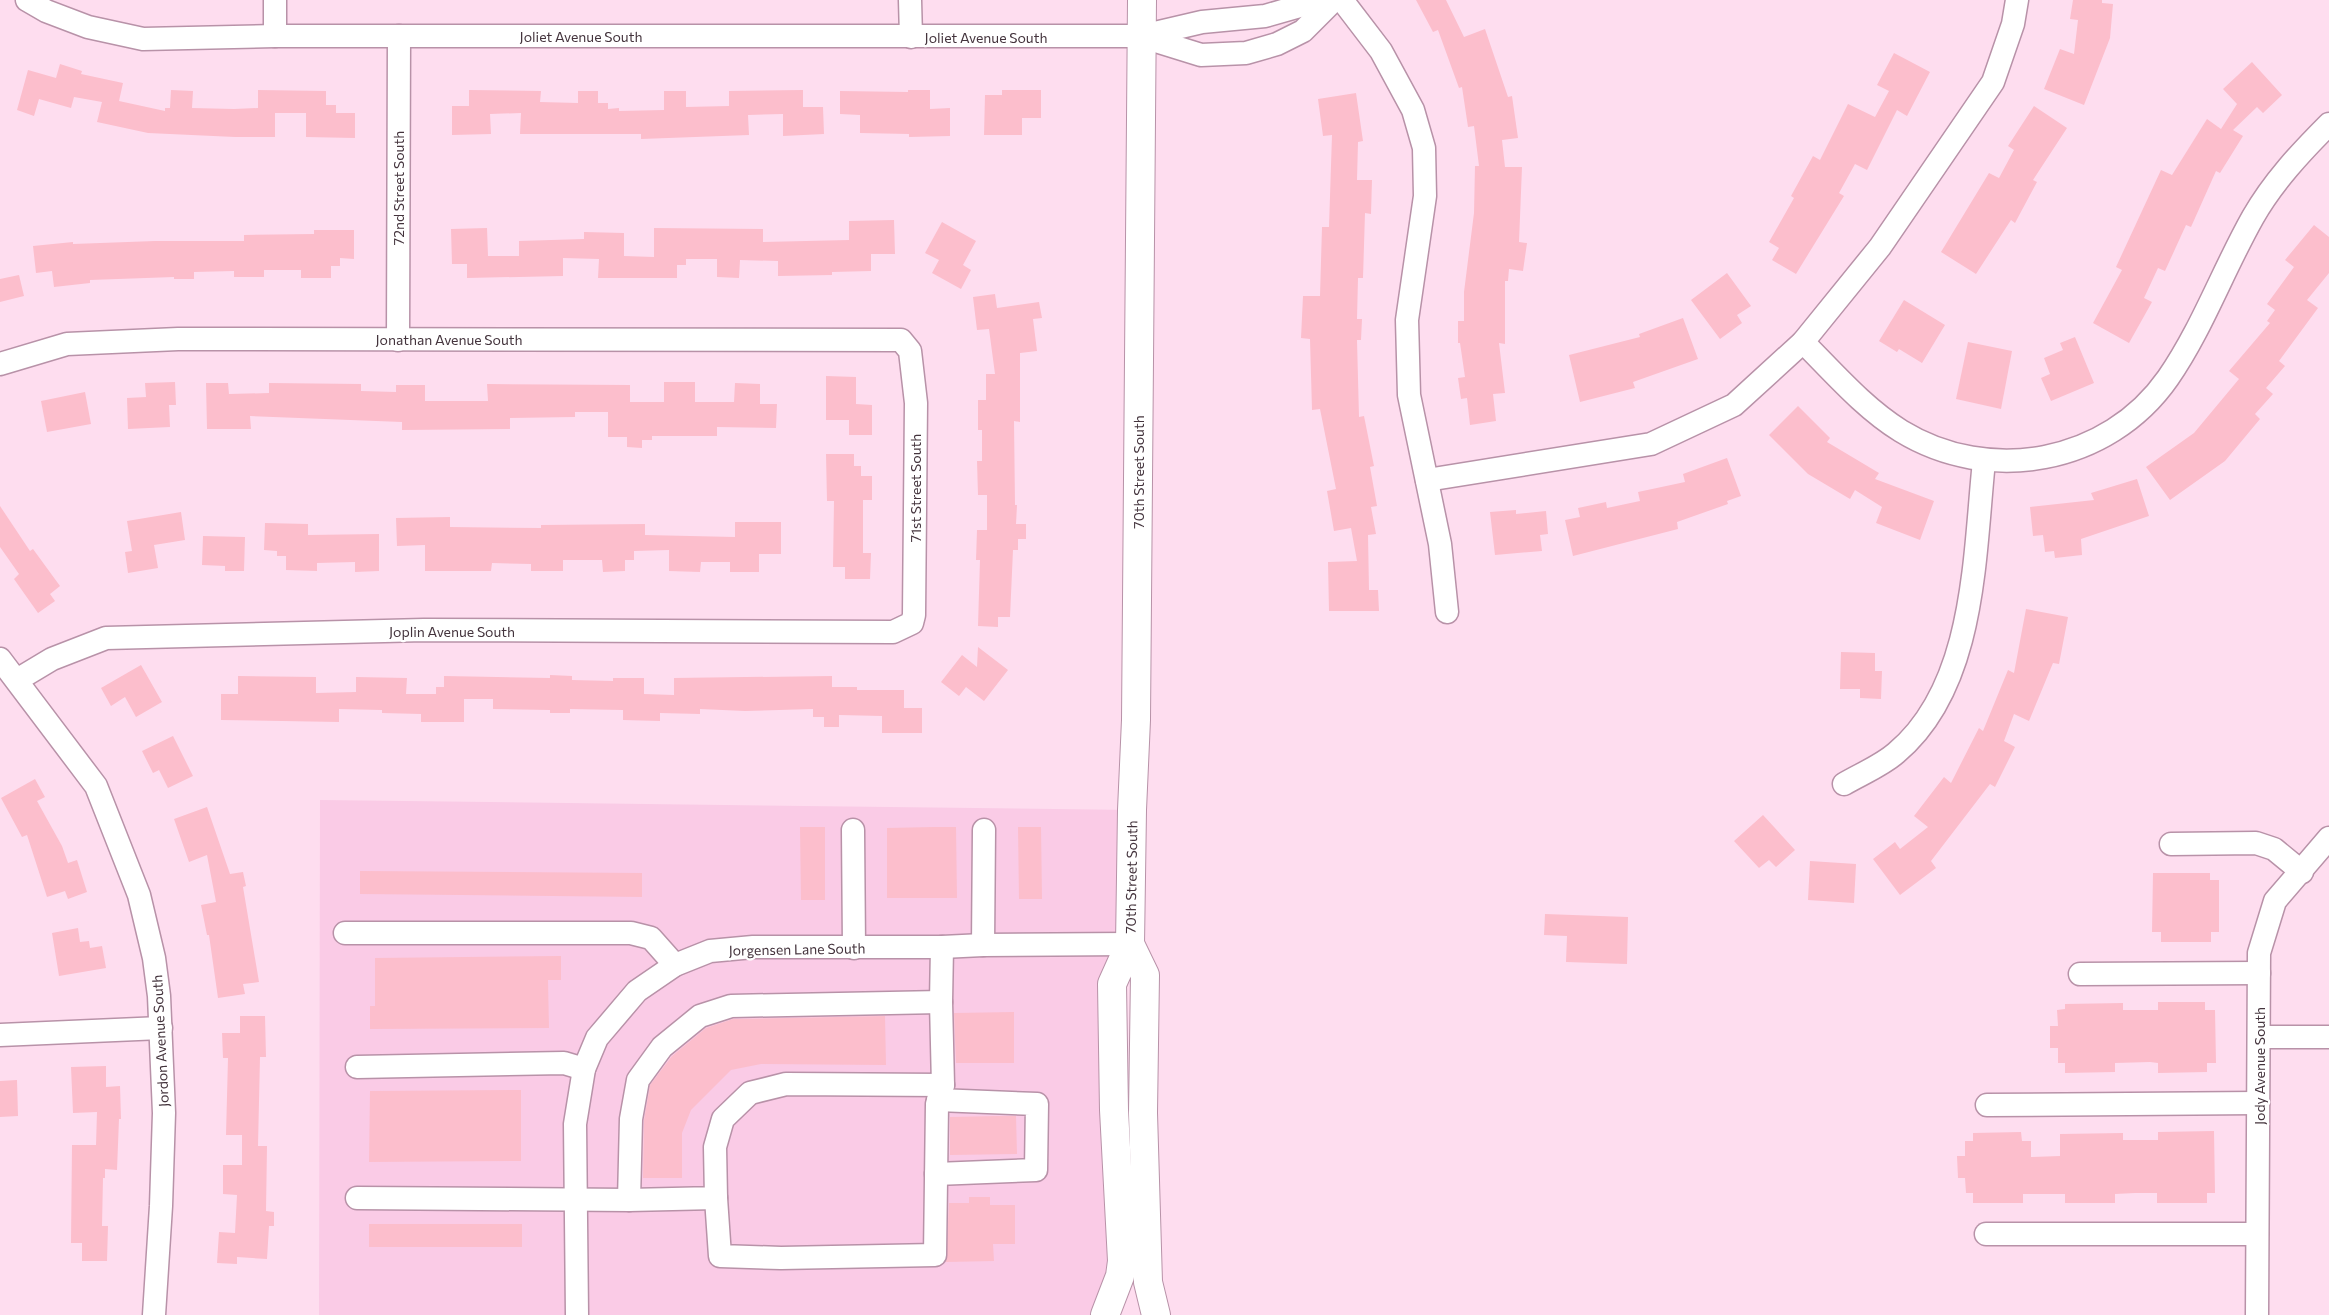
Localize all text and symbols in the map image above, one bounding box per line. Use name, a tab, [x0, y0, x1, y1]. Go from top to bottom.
street label: Joliet Avenue South	[520, 28, 642, 45]
street label: Joliet Avenue South	[925, 29, 1047, 46]
street label: 72nd Street South	[390, 131, 407, 245]
street label: Jonathan Avenue South	[375, 331, 523, 348]
street label: 70th Street South	[1130, 415, 1147, 529]
street label: 71st Street South	[907, 434, 924, 542]
street label: Joplin Avenue South	[389, 623, 515, 640]
street label: 70th Street South	[1122, 820, 1140, 934]
street label: Jorgensen Lane South	[728, 939, 866, 959]
street label: Jordon Avenue South	[148, 974, 172, 1108]
street label: Jody Avenue South	[2251, 1007, 2268, 1125]

